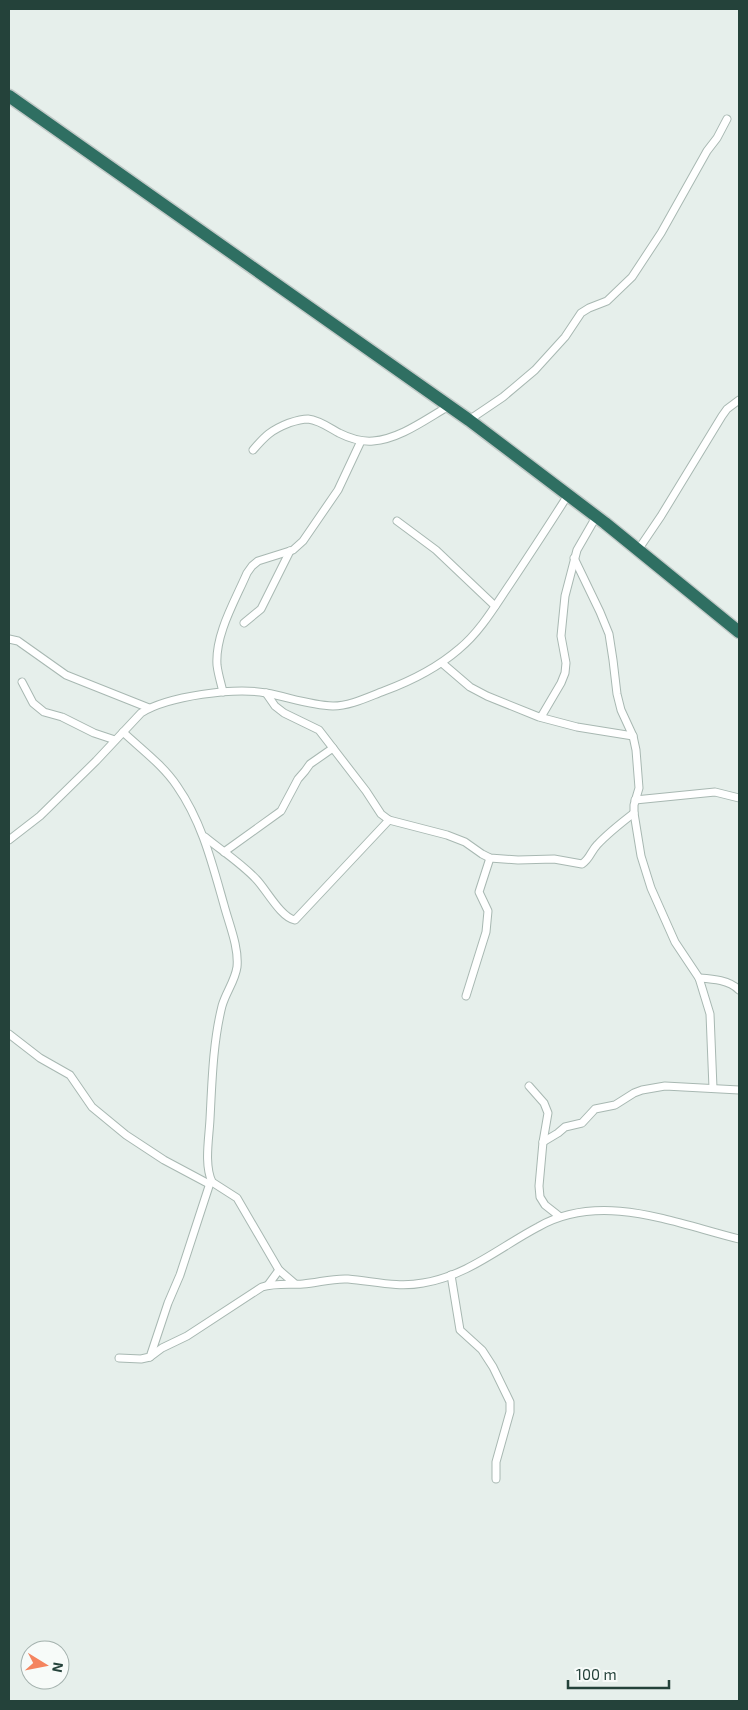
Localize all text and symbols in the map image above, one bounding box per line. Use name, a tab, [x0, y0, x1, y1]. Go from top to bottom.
north arrow	[20, 1640, 70, 1690]
scale bar	[568, 1658, 669, 1690]
text: N	[49, 1661, 68, 1674]
text: 100 m	[576, 1665, 617, 1683]

